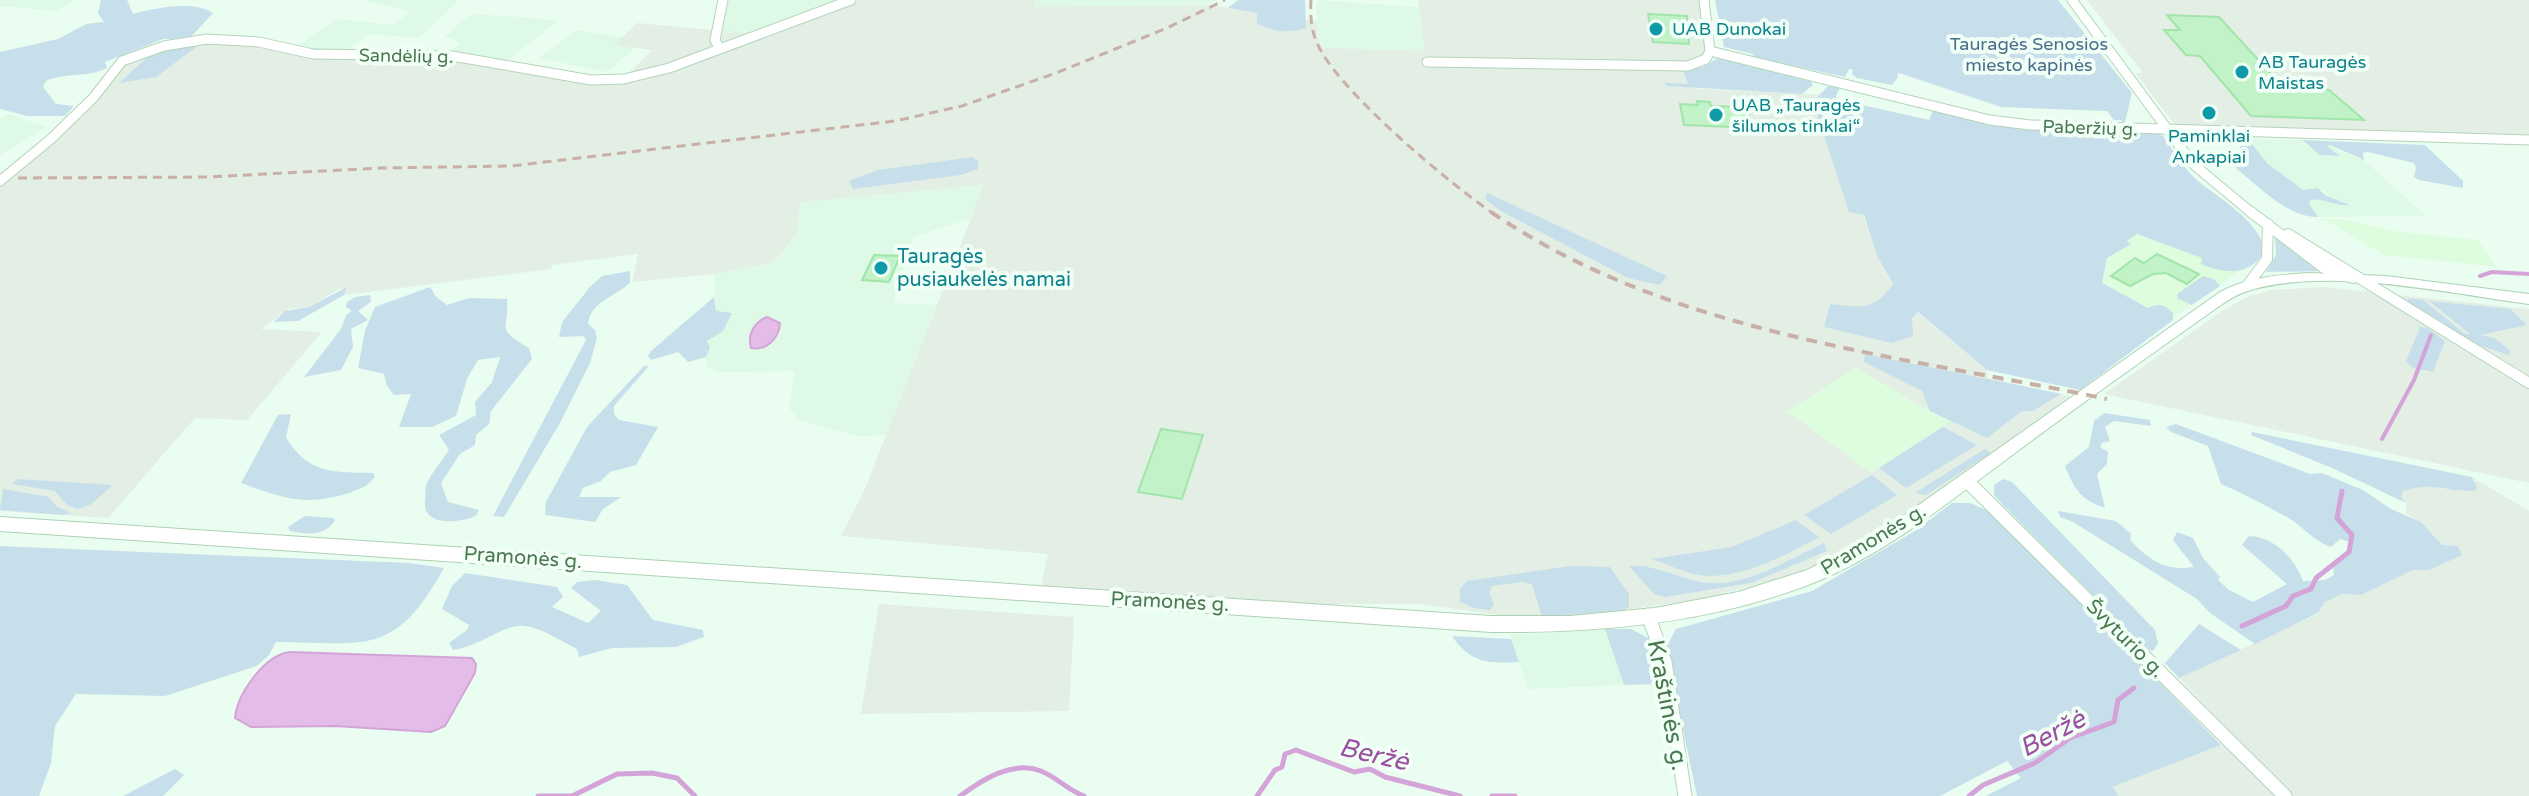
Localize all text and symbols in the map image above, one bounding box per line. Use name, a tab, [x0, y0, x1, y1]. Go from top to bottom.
place label: UAB Dunokai	[1672, 18, 1786, 40]
marker: UAB Dunokai	[1647, 20, 1665, 38]
park label: Tauragės Senosios miesto kapinės	[1950, 33, 2108, 76]
street label: Sandėlių g.	[359, 44, 453, 68]
place label: AB Tauragės Maistas	[2258, 51, 2366, 94]
marker: AB Tauragės Maistas	[2233, 63, 2251, 81]
place label: UAB „Tauragės šilumos tinklai“	[1732, 94, 1861, 137]
marker: Paminklai Ankapiai	[2200, 104, 2218, 122]
marker: UAB „Tauragės šilumos tinklai“	[1707, 106, 1725, 124]
street label: Paberžių g.	[2042, 115, 2138, 141]
place label: Paminklai Ankapiai	[2168, 125, 2250, 168]
place label: Tauragės pusiaukelės namai	[897, 245, 1071, 292]
marker: Tauragės pusiaukelės namai	[872, 259, 890, 277]
street label: Pramonės g.	[1816, 499, 1931, 581]
street label: Pramonės g.	[463, 542, 583, 574]
street label: Pramonės g.	[1110, 587, 1230, 617]
street label: Švyturio g.	[2081, 594, 2170, 683]
street label: Kraštinės g.	[1641, 637, 1694, 773]
water label: Beržė	[2014, 703, 2092, 764]
water label: Beržė	[1336, 731, 1413, 778]

